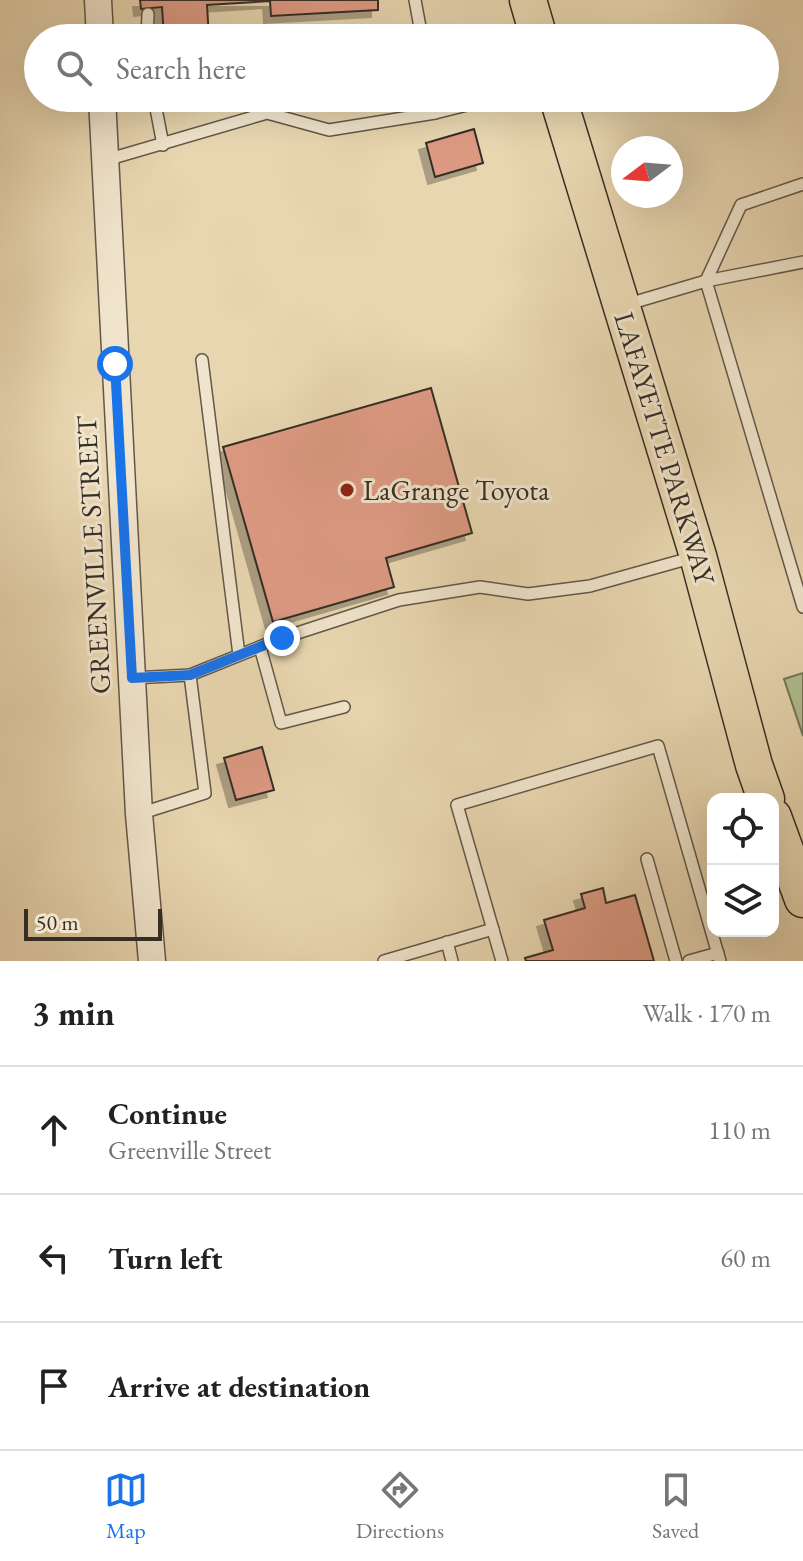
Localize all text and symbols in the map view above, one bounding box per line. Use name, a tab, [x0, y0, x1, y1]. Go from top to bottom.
search box	[24, 24, 779, 112]
icon: search	[52, 46, 96, 90]
text: Search here	[116, 49, 246, 88]
north arrow	[611, 136, 683, 208]
street label: LAFAYETTE PARKWAY	[606, 307, 724, 590]
route start	[97, 346, 133, 382]
street label: GREENVILLE STREET	[68, 415, 118, 695]
place label: LaGrange Toyota	[363, 472, 550, 508]
marker: LaGrange Toyota	[338, 481, 356, 499]
route end	[264, 620, 300, 656]
map controls	[707, 793, 779, 937]
button: locate	[707, 793, 779, 865]
button: layers	[707, 865, 779, 937]
scale bar	[24, 905, 162, 941]
text: 50 m	[36, 908, 79, 937]
text: 3 min	[32, 991, 115, 1035]
text: Walk · 170 m	[643, 996, 771, 1030]
text: Continue	[108, 1094, 227, 1133]
icon: ahead	[32, 1108, 76, 1152]
text: 110 m	[708, 1113, 771, 1147]
text: Greenville Street	[108, 1133, 271, 1167]
icon: left	[32, 1236, 76, 1280]
text: Turn left	[108, 1239, 222, 1278]
text: 60 m	[721, 1241, 771, 1275]
icon: arrive	[32, 1364, 76, 1408]
text: Arrive at destination	[108, 1367, 370, 1406]
tab: Map	[104, 1468, 148, 1545]
tab: Directions	[356, 1468, 444, 1545]
tab: Saved	[652, 1468, 699, 1545]

